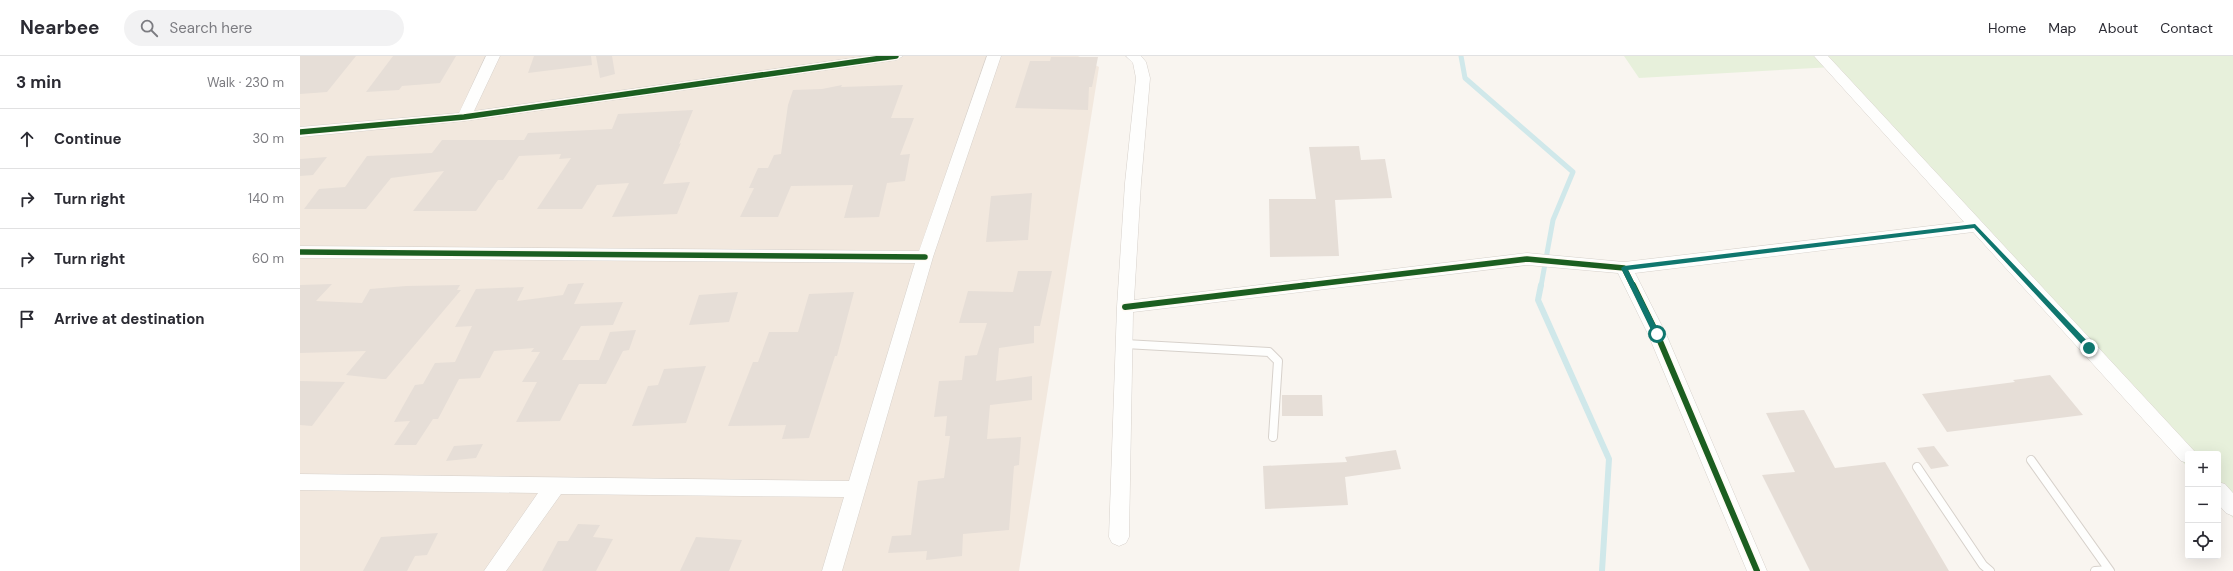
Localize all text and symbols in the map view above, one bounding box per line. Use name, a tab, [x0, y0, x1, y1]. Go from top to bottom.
search box	[124, 10, 404, 46]
text: Nearbee	[20, 15, 100, 40]
icon: search	[138, 17, 160, 39]
text: Search here	[170, 18, 252, 38]
text: Home	[1988, 19, 2026, 37]
text: Map	[2048, 19, 2076, 37]
text: About	[2098, 19, 2138, 37]
text: Contact	[2160, 19, 2213, 37]
text: 3 min	[16, 71, 61, 93]
text: Walk · 230 m	[207, 74, 284, 91]
icon: ahead	[16, 128, 38, 150]
text: Continue	[54, 129, 122, 149]
text: 30 m	[252, 130, 284, 147]
icon: right	[16, 188, 38, 210]
text: Turn right	[54, 189, 125, 209]
text: 140 m	[248, 190, 284, 207]
icon: right	[16, 248, 38, 270]
text: Turn right	[54, 249, 125, 269]
text: 60 m	[252, 250, 284, 267]
icon: arrive	[16, 308, 38, 330]
text: Arrive at destination	[54, 309, 205, 329]
route start	[1648, 325, 1666, 343]
route end	[2080, 339, 2098, 357]
map controls	[2185, 451, 2221, 559]
button: +	[2185, 451, 2221, 487]
button: −	[2185, 487, 2221, 523]
button: locate	[2185, 523, 2221, 559]

